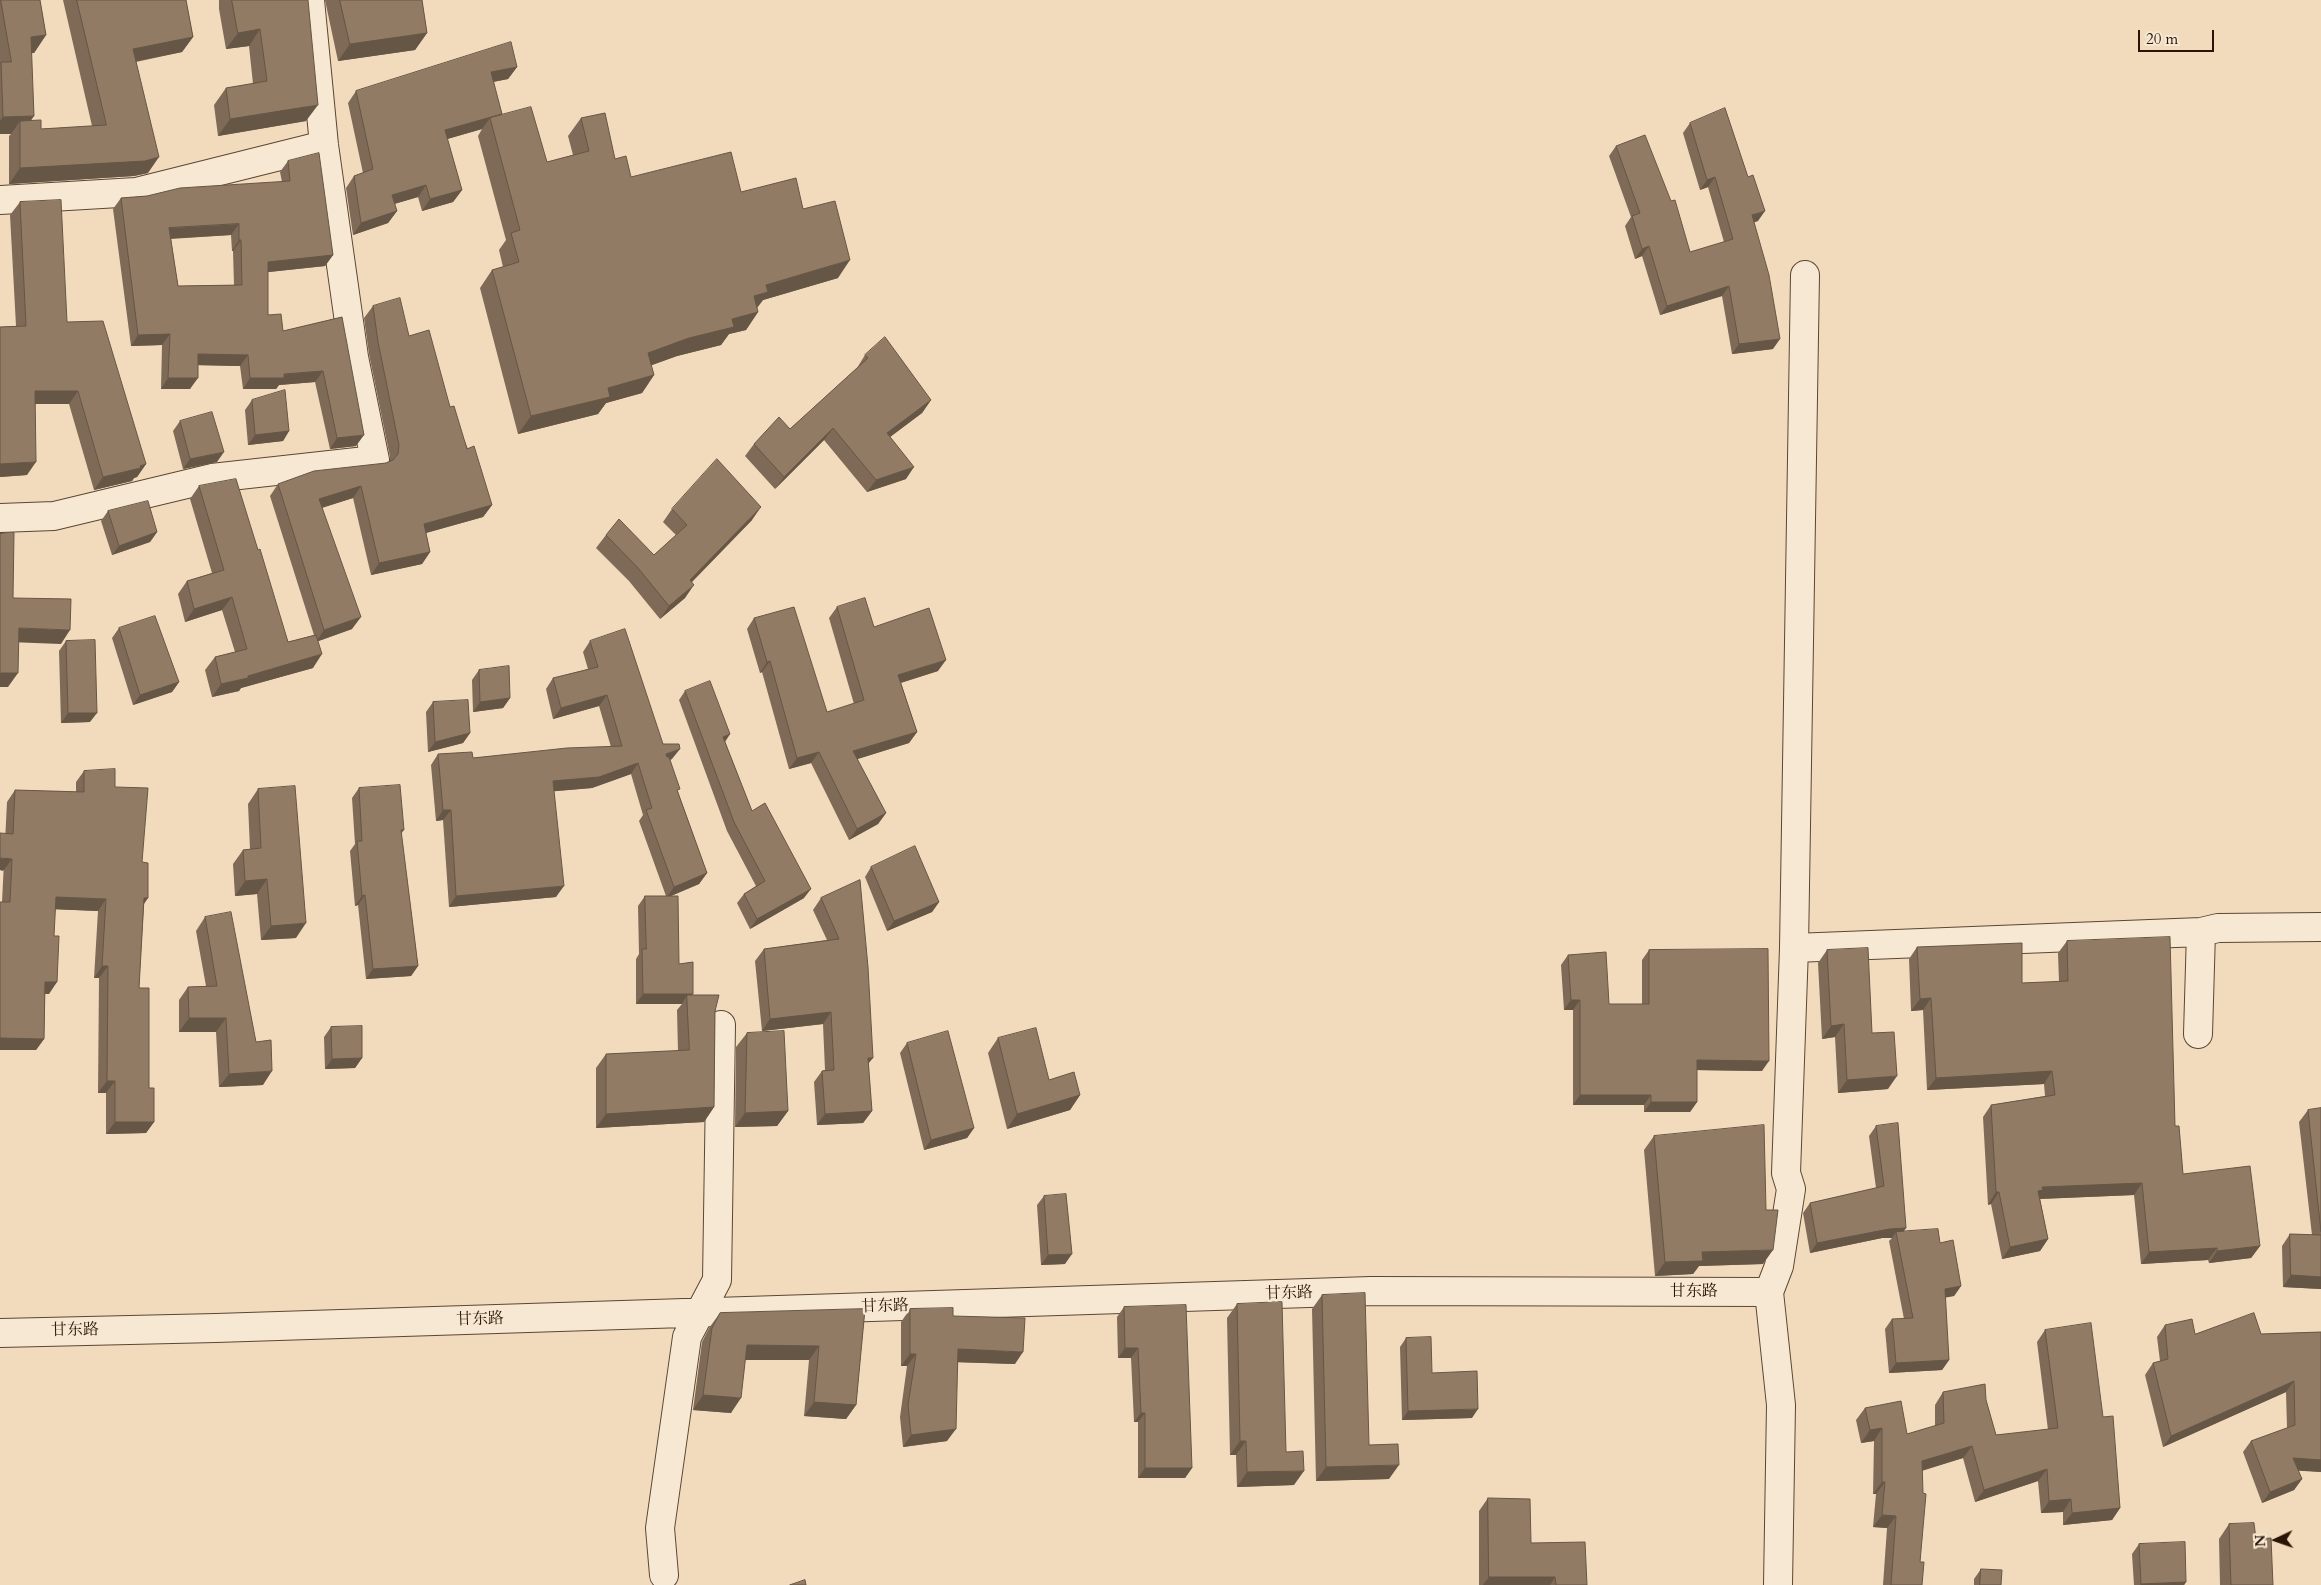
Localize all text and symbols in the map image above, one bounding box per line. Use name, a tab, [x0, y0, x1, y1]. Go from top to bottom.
scale bar	[2141, 20, 2217, 52]
text: 20 m	[2146, 29, 2178, 49]
street label: 甘东路	[1670, 1282, 1718, 1302]
street label: 甘东路	[1265, 1284, 1313, 1304]
street label: 甘东路	[861, 1297, 909, 1317]
street label: 甘东路	[456, 1310, 504, 1330]
street label: 甘东路	[51, 1321, 99, 1341]
north arrow	[2251, 1515, 2301, 1565]
text: N	[2251, 1534, 2270, 1547]

